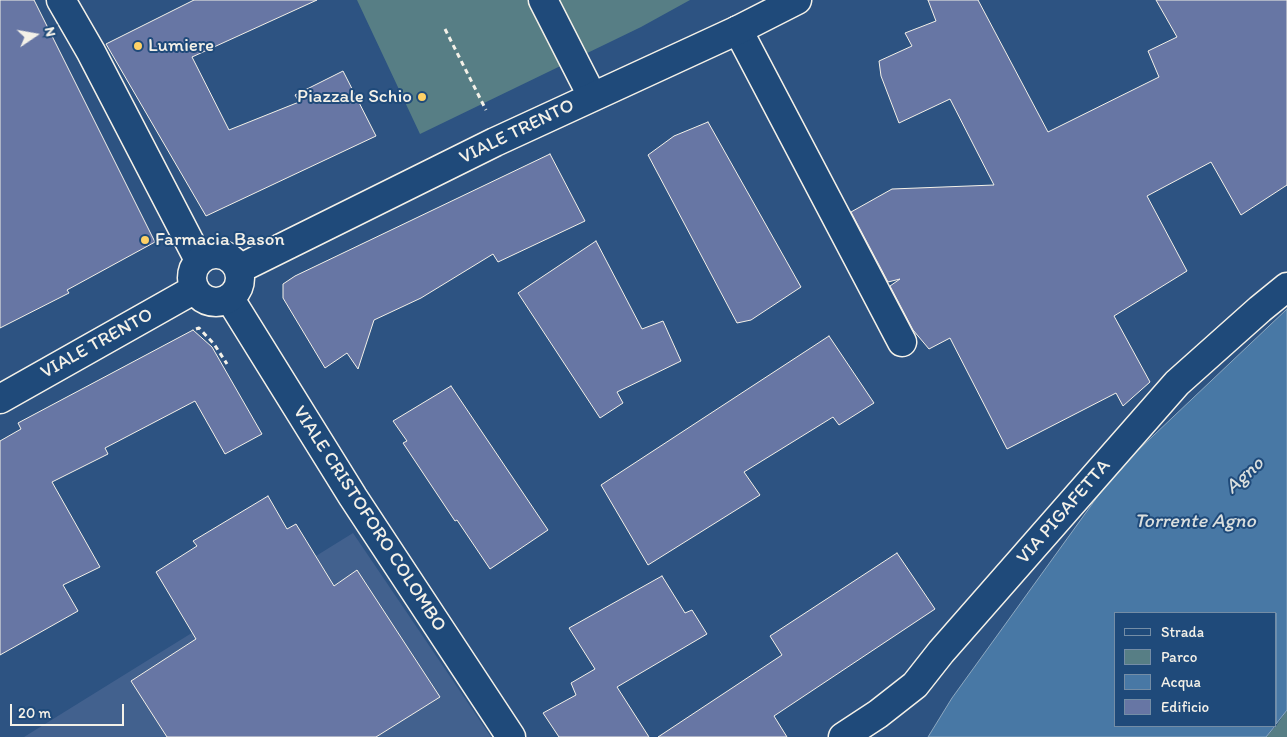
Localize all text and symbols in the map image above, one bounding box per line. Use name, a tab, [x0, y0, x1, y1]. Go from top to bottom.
north arrow	[10, 10, 60, 60]
text: N	[41, 25, 59, 38]
place label: Lumiere	[148, 35, 214, 57]
marker: Lumiere	[132, 40, 144, 52]
place label: Piazzale Schio	[297, 86, 412, 108]
marker: Piazzale Schio	[416, 91, 428, 103]
street label: VIALE TRENTO	[456, 94, 578, 170]
place label: Farmacia Bason	[155, 229, 285, 251]
marker: Farmacia Bason	[139, 234, 151, 246]
street label: VIALE TRENTO	[37, 304, 157, 384]
street label: VIALE CRISTOFORO COLOMBO	[287, 402, 451, 636]
water label: Agno	[1221, 452, 1269, 500]
street label: VIA PIGAFETTA	[1012, 455, 1116, 569]
water label: Torrente Agno	[1134, 510, 1256, 534]
legend	[1114, 612, 1277, 727]
text: Strada	[1161, 623, 1204, 641]
text: Parco	[1161, 648, 1197, 666]
text: Acqua	[1161, 673, 1201, 691]
scale bar	[12, 694, 126, 726]
text: Edificio	[1161, 698, 1209, 716]
text: 20 m	[18, 704, 51, 722]

